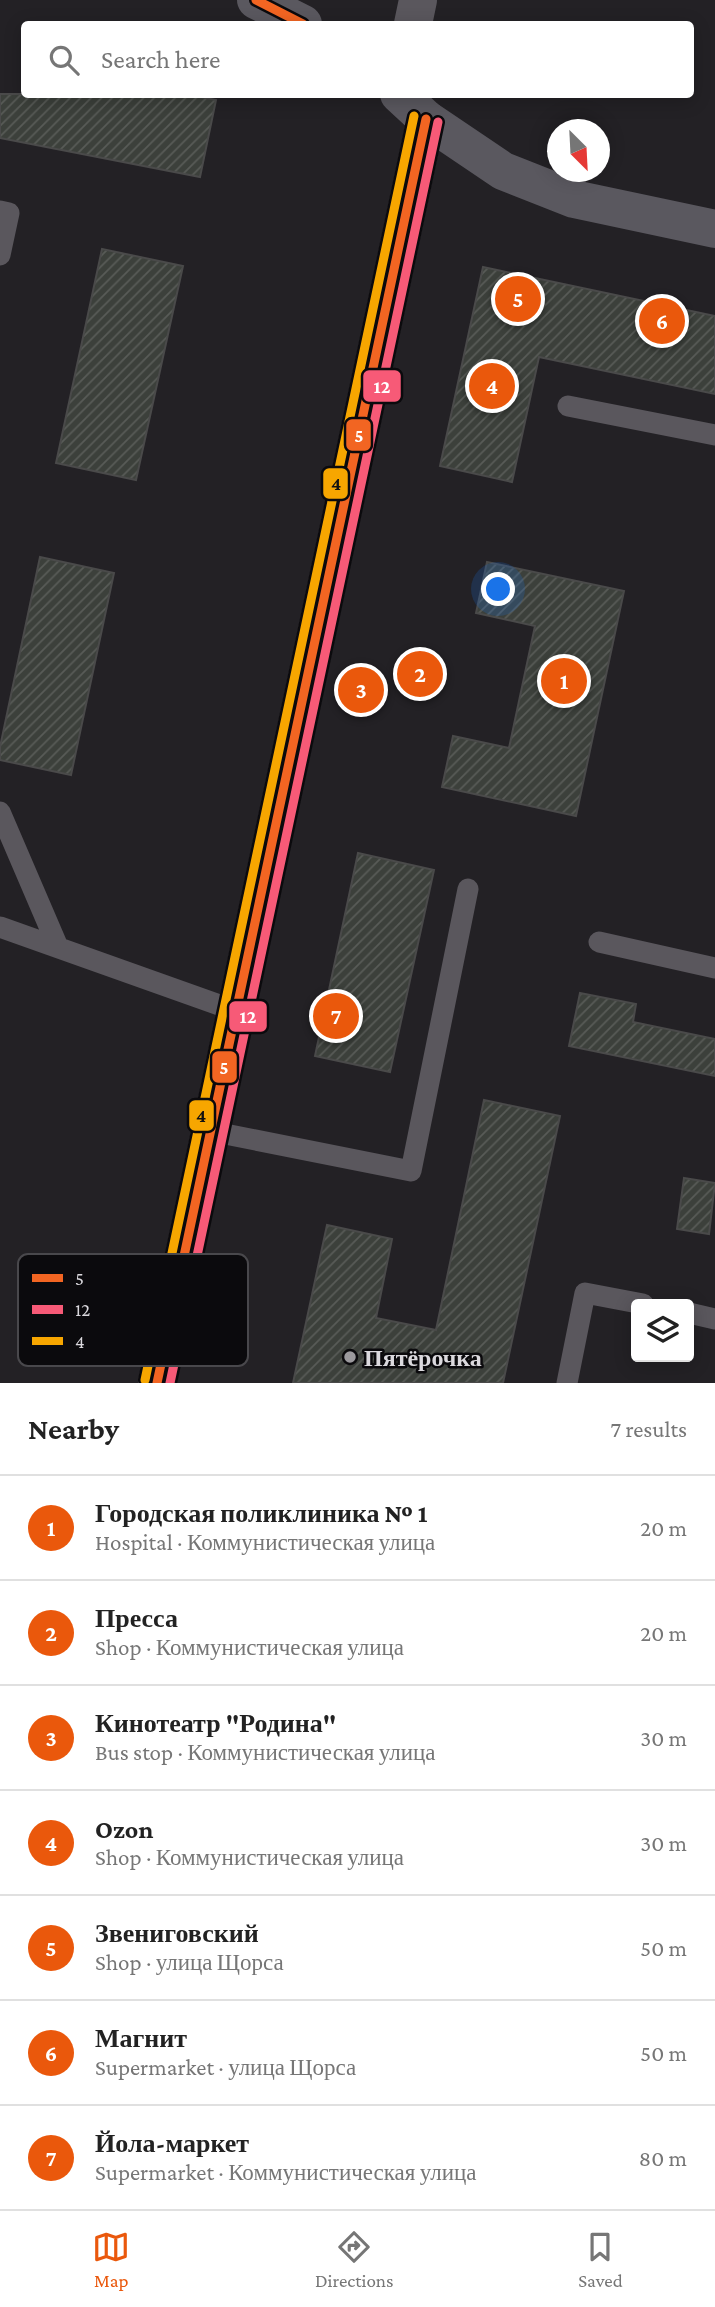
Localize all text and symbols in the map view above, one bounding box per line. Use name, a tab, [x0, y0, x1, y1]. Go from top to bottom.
search box	[21, 21, 694, 98]
icon: search	[45, 41, 83, 79]
text: Search here	[101, 45, 220, 74]
north arrow	[547, 119, 610, 182]
pin: 5	[495, 273, 541, 325]
pin: 6	[639, 295, 685, 347]
pin: 4	[469, 360, 515, 412]
line badge: 12	[362, 369, 402, 403]
text: 12	[374, 376, 391, 397]
line badge: 5	[345, 418, 372, 452]
text: 5	[354, 425, 364, 446]
line badge: 4	[322, 467, 349, 500]
text: 4	[331, 473, 341, 494]
your location	[481, 572, 515, 606]
pin: 2	[397, 648, 443, 700]
pin: 1	[541, 655, 587, 707]
pin: 3	[338, 664, 384, 716]
pin: 7	[313, 990, 359, 1042]
line badge: 12	[228, 1000, 268, 1033]
text: 12	[240, 1006, 257, 1027]
line badge: 5	[211, 1050, 238, 1084]
text: 5	[219, 1057, 229, 1078]
line badge: 4	[188, 1099, 215, 1132]
text: 4	[196, 1105, 206, 1126]
legend	[18, 1254, 248, 1366]
text: 5	[75, 1268, 84, 1289]
text: 12	[75, 1299, 90, 1320]
map controls	[631, 1299, 694, 1362]
button: layers	[631, 1299, 694, 1362]
text: 4	[75, 1331, 85, 1352]
place label: Пятёрочка	[364, 1344, 482, 1371]
marker: Пятёрочка	[342, 1349, 358, 1365]
text: Nearby	[28, 1412, 119, 1445]
text: 7 results	[611, 1416, 687, 1442]
text: Городская поликлиника № 1	[95, 1499, 427, 1528]
text: 1	[47, 1515, 55, 1541]
text: 20 m	[640, 1515, 687, 1541]
text: Hospital · Коммунистическая улица	[95, 1529, 435, 1555]
text: Пресса	[95, 1604, 178, 1633]
text: 2	[45, 1620, 57, 1646]
text: 20 m	[640, 1620, 687, 1646]
text: Shop · Коммунистическая улица	[95, 1634, 404, 1660]
text: Кинотеатр "Родина"	[95, 1709, 336, 1738]
text: 3	[45, 1725, 57, 1751]
text: 30 m	[640, 1725, 687, 1751]
text: Bus stop · Коммунистическая улица	[95, 1739, 436, 1765]
text: Ozon	[95, 1815, 153, 1844]
text: 4	[45, 1830, 57, 1856]
text: 30 m	[640, 1830, 687, 1856]
text: Shop · Коммунистическая улица	[95, 1844, 404, 1870]
text: Звениговский	[95, 1919, 259, 1948]
text: 5	[45, 1935, 57, 1961]
text: 50 m	[640, 1935, 687, 1961]
text: Shop · улица Щорса	[95, 1949, 284, 1975]
text: Магнит	[95, 2024, 187, 2053]
text: 6	[45, 2040, 57, 2066]
text: 50 m	[640, 2040, 687, 2066]
text: Supermarket · улица Щорса	[95, 2054, 356, 2080]
text: Йола-маркет	[95, 2129, 249, 2158]
text: 7	[45, 2145, 57, 2171]
text: 80 m	[639, 2145, 687, 2171]
text: Supermarket · Коммунистическая улица	[95, 2159, 476, 2185]
tab: Map	[92, 2228, 130, 2291]
tab: Directions	[315, 2228, 394, 2291]
tab: Saved	[578, 2228, 623, 2291]

